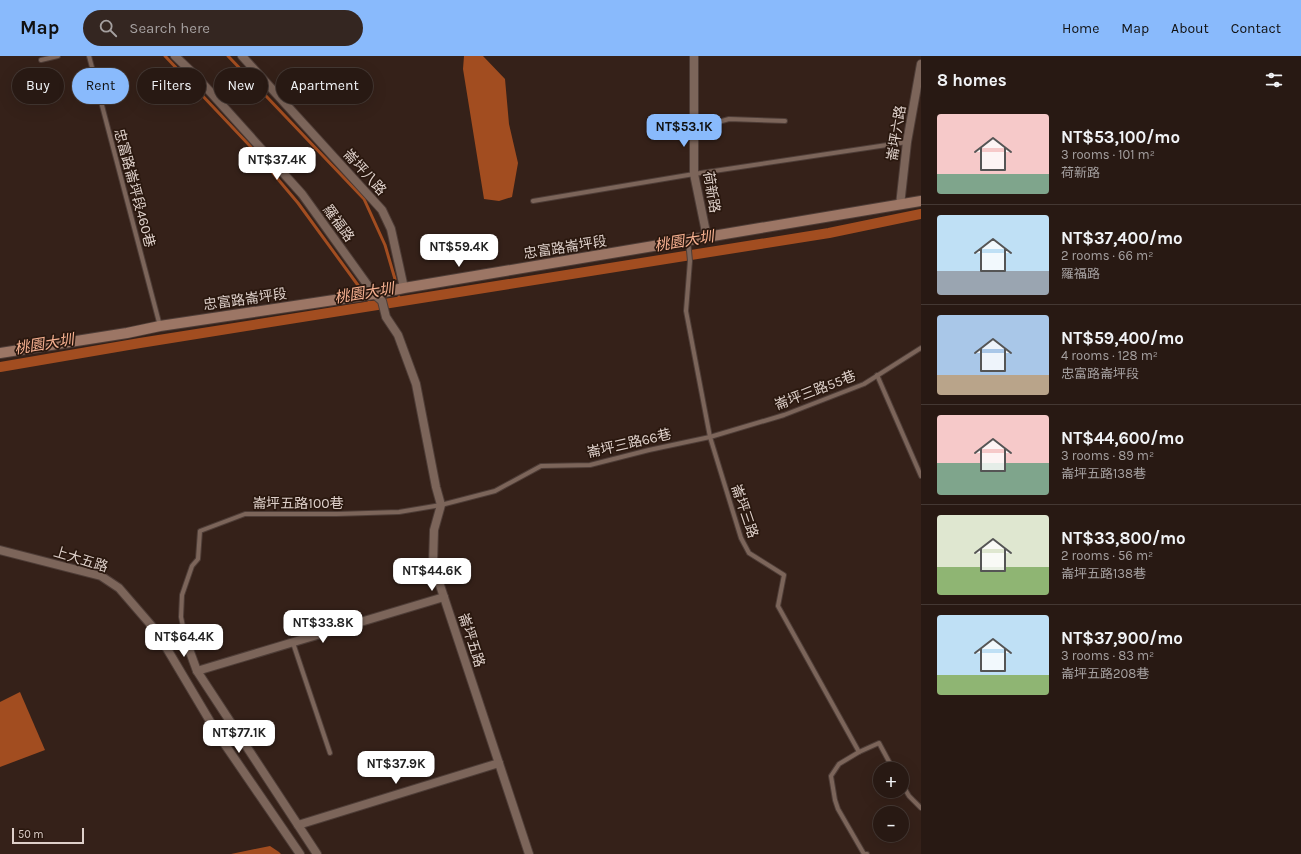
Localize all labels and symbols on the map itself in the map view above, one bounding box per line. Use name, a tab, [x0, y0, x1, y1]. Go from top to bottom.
street label: 崙坪六路	[884, 104, 909, 162]
pin: NT$53.1K	[643, 114, 725, 148]
street label: 忠富路崙坪段460巷	[110, 127, 159, 249]
street label: 崙坪八路	[340, 146, 390, 199]
pin: NT$37.4K	[236, 147, 318, 181]
street label: 荷新路	[699, 170, 724, 214]
street label: 羅福路	[319, 201, 358, 245]
water label: 桃園大圳	[653, 227, 717, 255]
street label: 忠富路崙坪段	[522, 233, 608, 262]
pin: NT$59.4K	[418, 234, 500, 268]
water label: 桃園大圳	[333, 279, 397, 307]
street label: 忠富路崙坪段	[202, 285, 288, 314]
water label: 桃園大圳	[13, 330, 77, 358]
street label: 崙坪三路55巷	[772, 367, 858, 414]
street label: 崙坪三路66巷	[585, 426, 673, 461]
street label: 崙坪三路	[727, 482, 762, 540]
street label: 崙坪五路100巷	[252, 495, 344, 512]
street label: 上大五路	[52, 543, 110, 576]
pin: NT$44.6K	[391, 558, 473, 592]
pin: NT$33.8K	[282, 610, 364, 644]
street label: 崙坪五路	[455, 611, 488, 669]
pin: NT$64.4K	[143, 624, 225, 658]
pin: NT$77.1K	[198, 720, 280, 754]
pin: NT$37.9K	[355, 751, 437, 785]
scale bar	[12, 826, 84, 845]

